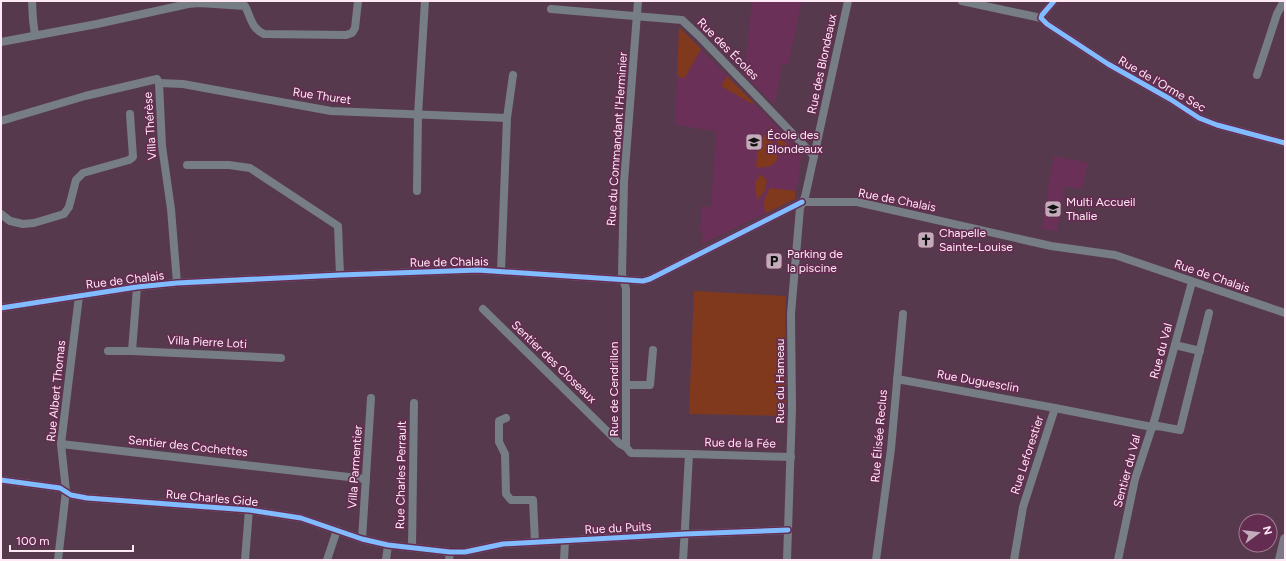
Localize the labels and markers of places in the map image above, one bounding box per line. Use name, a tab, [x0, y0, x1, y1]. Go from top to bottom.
place label: École des Blondeaux	[767, 128, 823, 156]
school or university icon: École des Blondeaux	[744, 132, 764, 152]
place label: Multi Accueil Thalie	[1066, 195, 1135, 223]
school or university icon: Multi Accueil Thalie	[1043, 199, 1063, 219]
place label: Chapelle Sainte-Louise	[939, 226, 1013, 254]
church icon: Chapelle Sainte-Louise	[916, 230, 936, 250]
place label: Parking de la piscine	[787, 247, 843, 275]
parking icon: Parking de la piscine	[764, 251, 784, 271]

